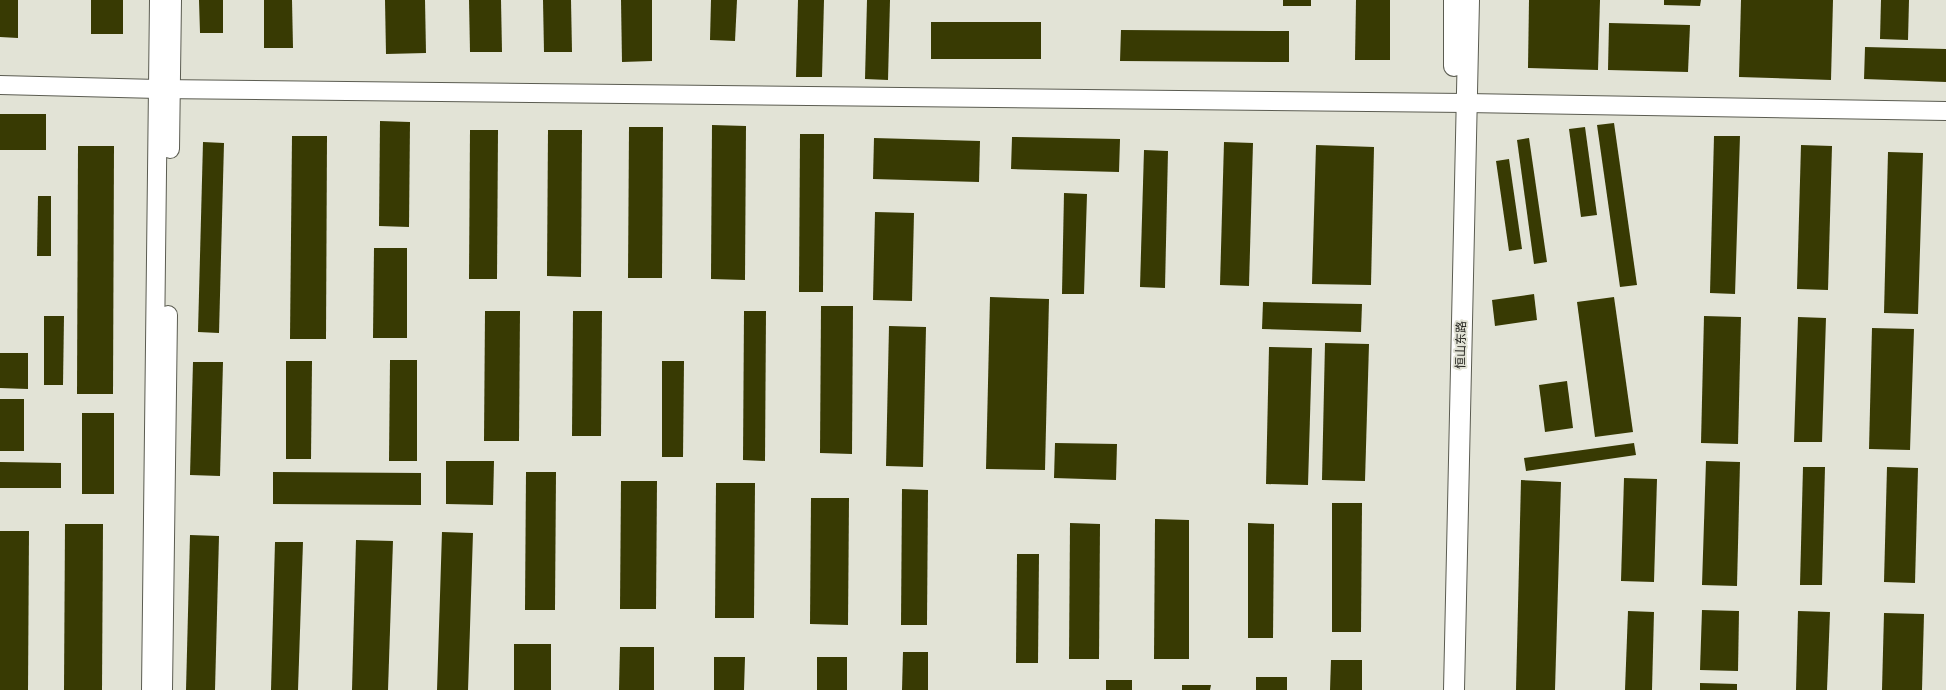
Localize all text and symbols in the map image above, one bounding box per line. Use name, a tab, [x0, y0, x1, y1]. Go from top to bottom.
street label: 恒山东路	[1454, 321, 1468, 369]

